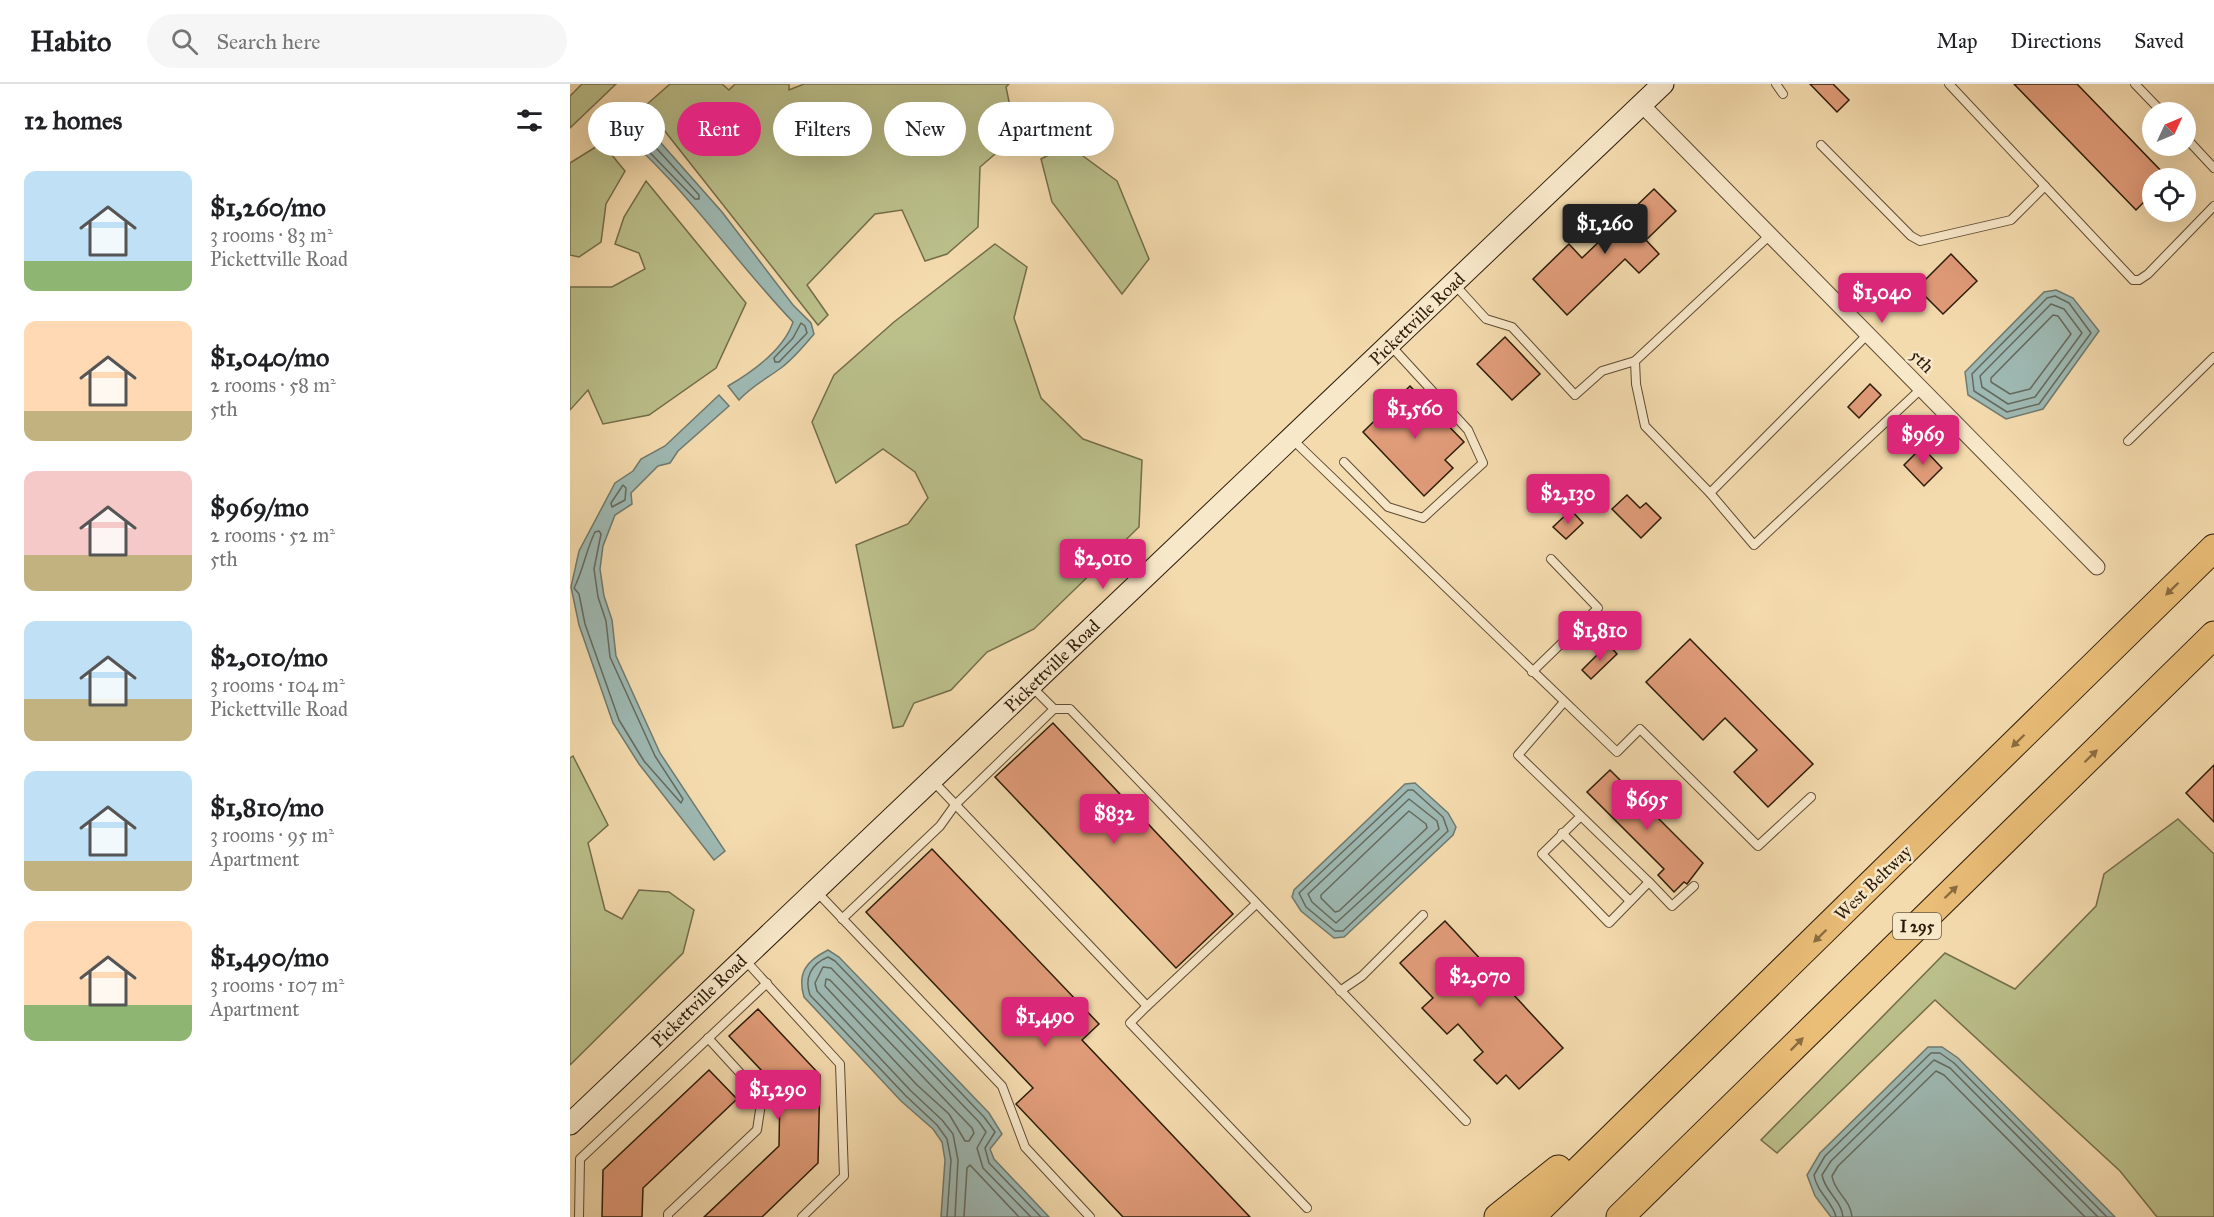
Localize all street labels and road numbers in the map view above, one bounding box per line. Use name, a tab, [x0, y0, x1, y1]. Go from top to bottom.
street label: Pickettville Road	[1365, 268, 1469, 370]
street label: 5th	[1905, 344, 1939, 378]
street label: Pickettville Road	[1000, 615, 1104, 717]
street label: West Beltway	[1830, 840, 1917, 925]
road number: I 295	[1893, 913, 1941, 939]
street label: Pickettville Road	[647, 950, 751, 1052]

